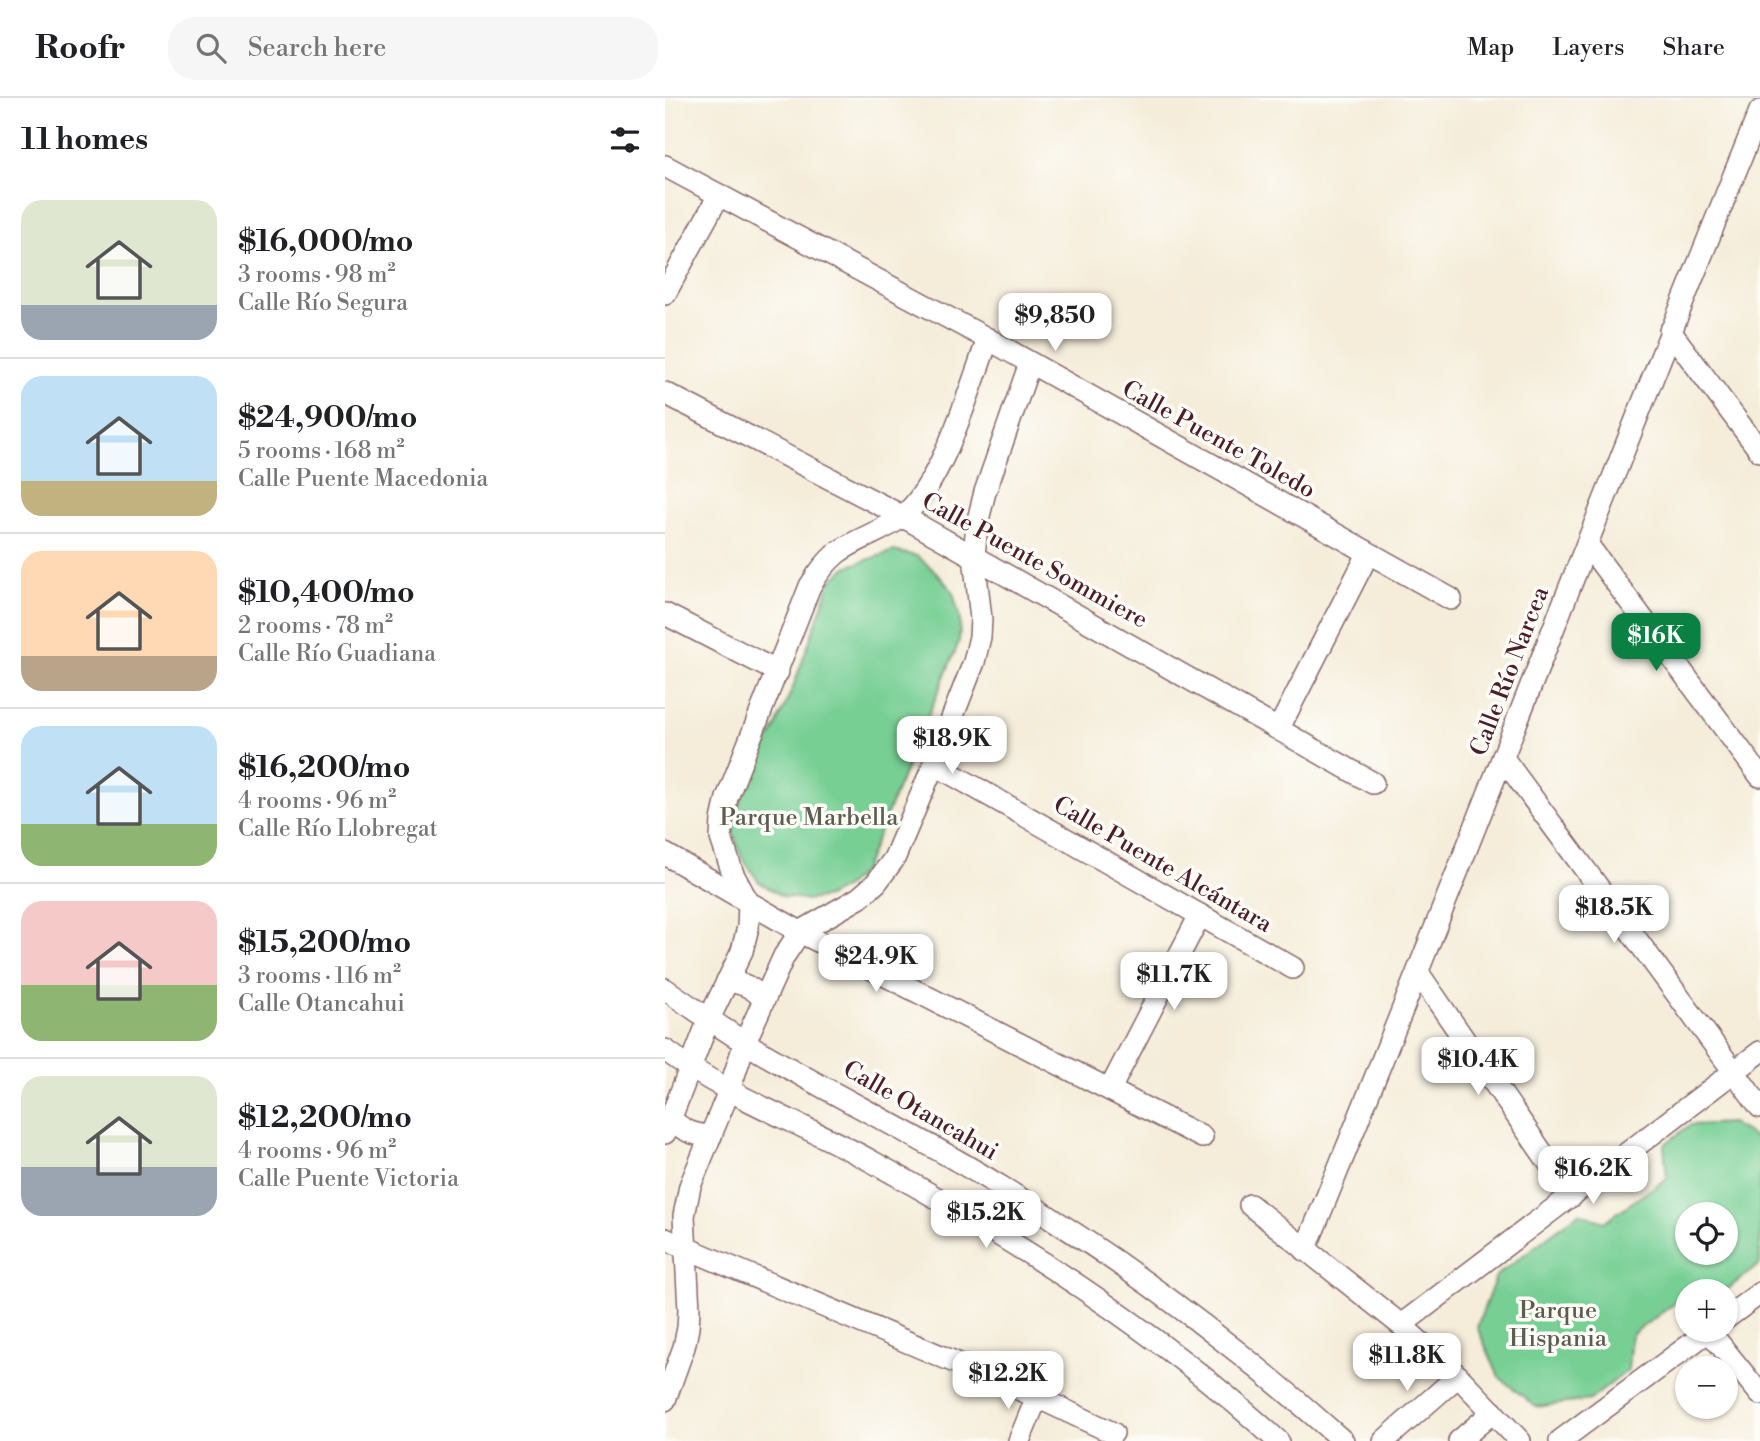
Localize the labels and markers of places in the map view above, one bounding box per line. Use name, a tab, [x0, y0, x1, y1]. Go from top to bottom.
pin: $9,850	[998, 294, 1112, 353]
pin: $16K	[1615, 614, 1697, 673]
pin: $18.9K	[895, 716, 1009, 776]
pin: $18.5K	[1557, 886, 1671, 945]
pin: $24.9K	[819, 934, 933, 994]
pin: $11.7K	[1117, 953, 1231, 1012]
pin: $10.4K	[1421, 1038, 1535, 1097]
pin: $16.2K	[1536, 1146, 1650, 1206]
pin: $15.2K	[929, 1190, 1043, 1250]
pin: $11.8K	[1350, 1334, 1464, 1393]
pin: $12.2K	[951, 1352, 1065, 1411]

